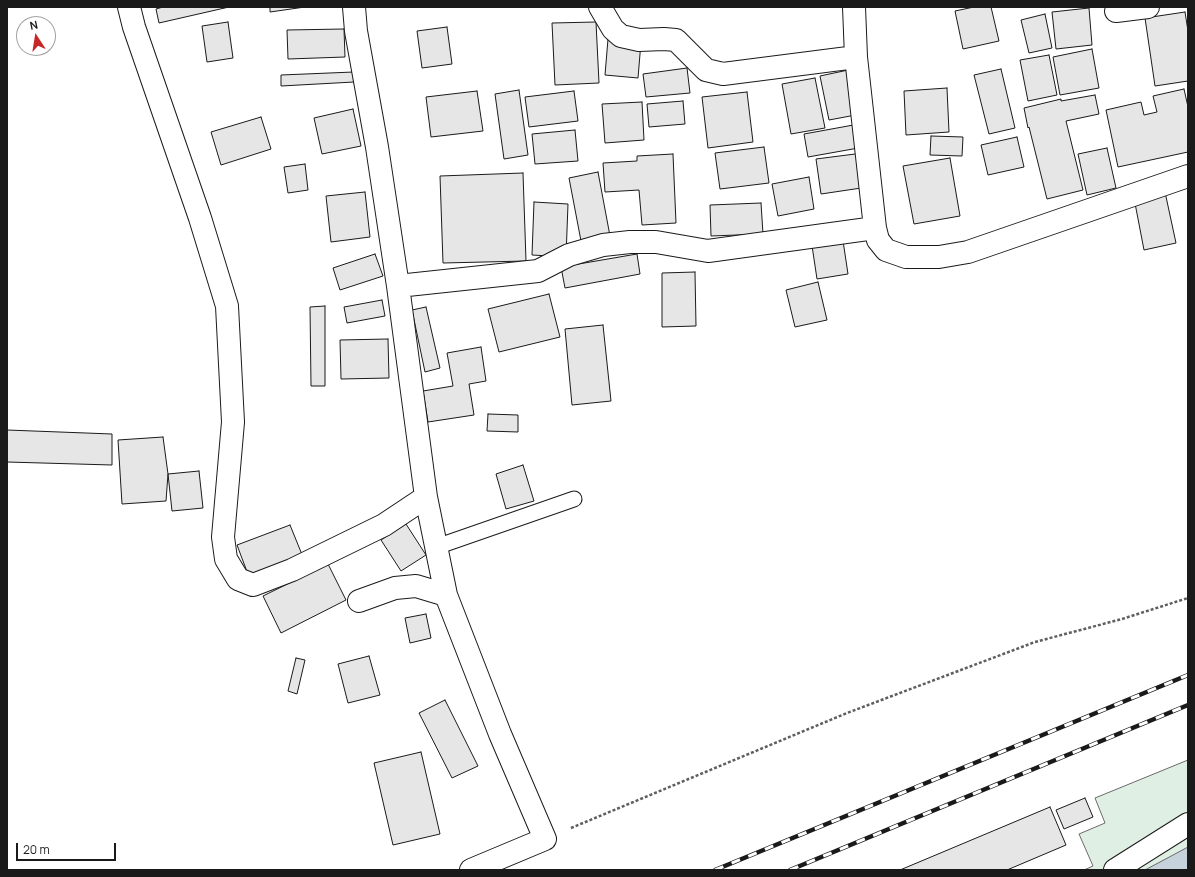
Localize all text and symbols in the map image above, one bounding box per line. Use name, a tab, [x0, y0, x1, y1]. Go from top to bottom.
north arrow	[16, 16, 56, 56]
text: N	[28, 17, 39, 33]
scale bar	[18, 835, 118, 861]
text: 20 m	[23, 841, 50, 858]

